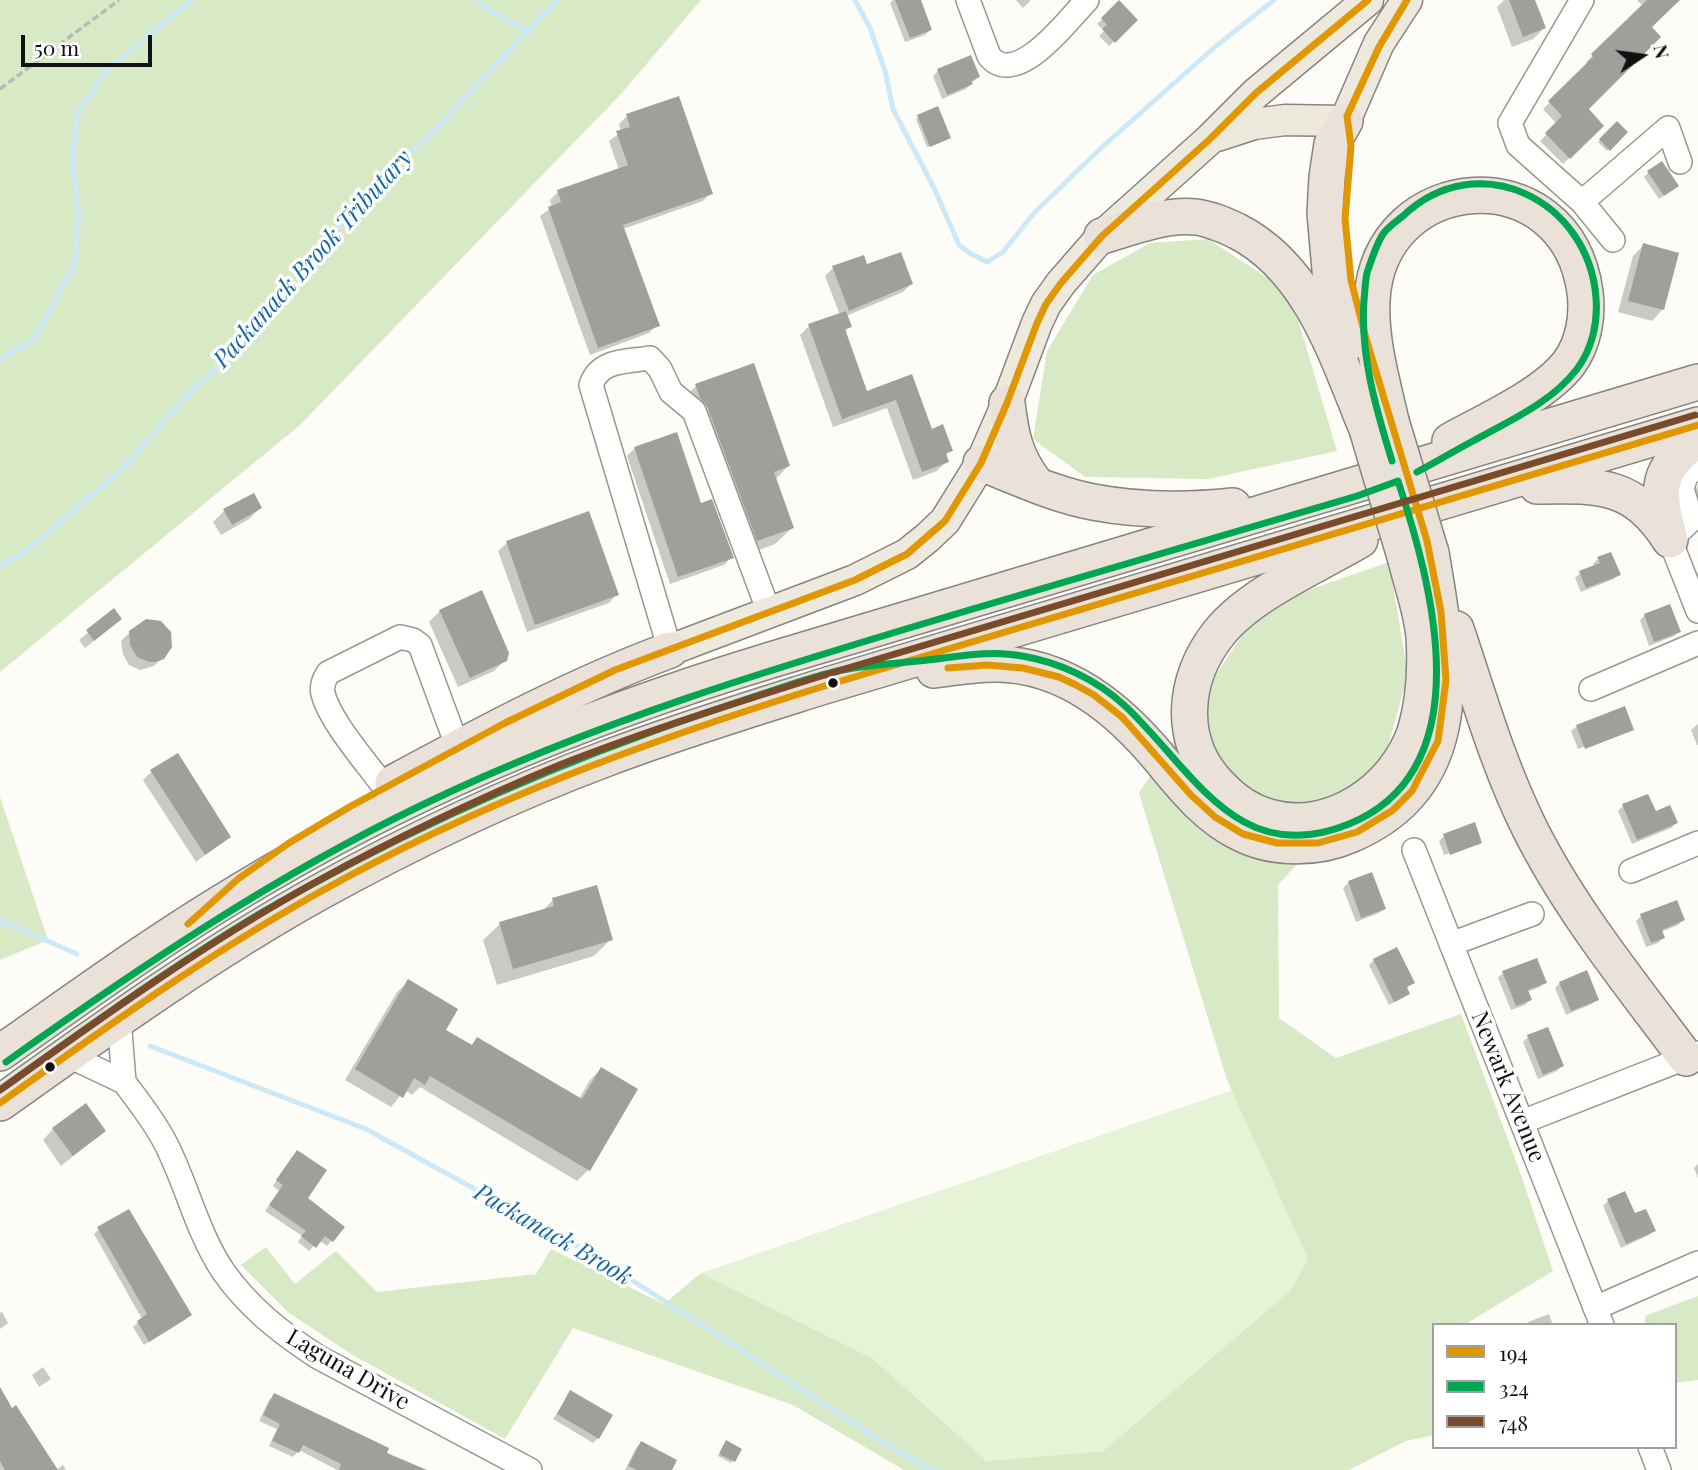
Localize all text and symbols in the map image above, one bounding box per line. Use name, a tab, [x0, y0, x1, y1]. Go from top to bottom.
scale bar	[24, 21, 156, 65]
north arrow	[1607, 21, 1677, 91]
text: 50 m	[34, 33, 79, 61]
text: N	[1648, 42, 1677, 61]
water label: Packanack Brook Tributary	[207, 144, 419, 374]
unlabelled marker	[826, 676, 840, 690]
street label: Newark Avenue	[1465, 1007, 1551, 1167]
unlabelled marker	[43, 1060, 57, 1074]
water label: Packanack Brook	[469, 1178, 637, 1292]
legend	[1432, 1323, 1677, 1449]
street label: Laguna Drive	[281, 1324, 415, 1416]
text: 194	[1499, 1338, 1528, 1366]
text: 324	[1499, 1373, 1529, 1401]
text: 748	[1499, 1408, 1528, 1436]

